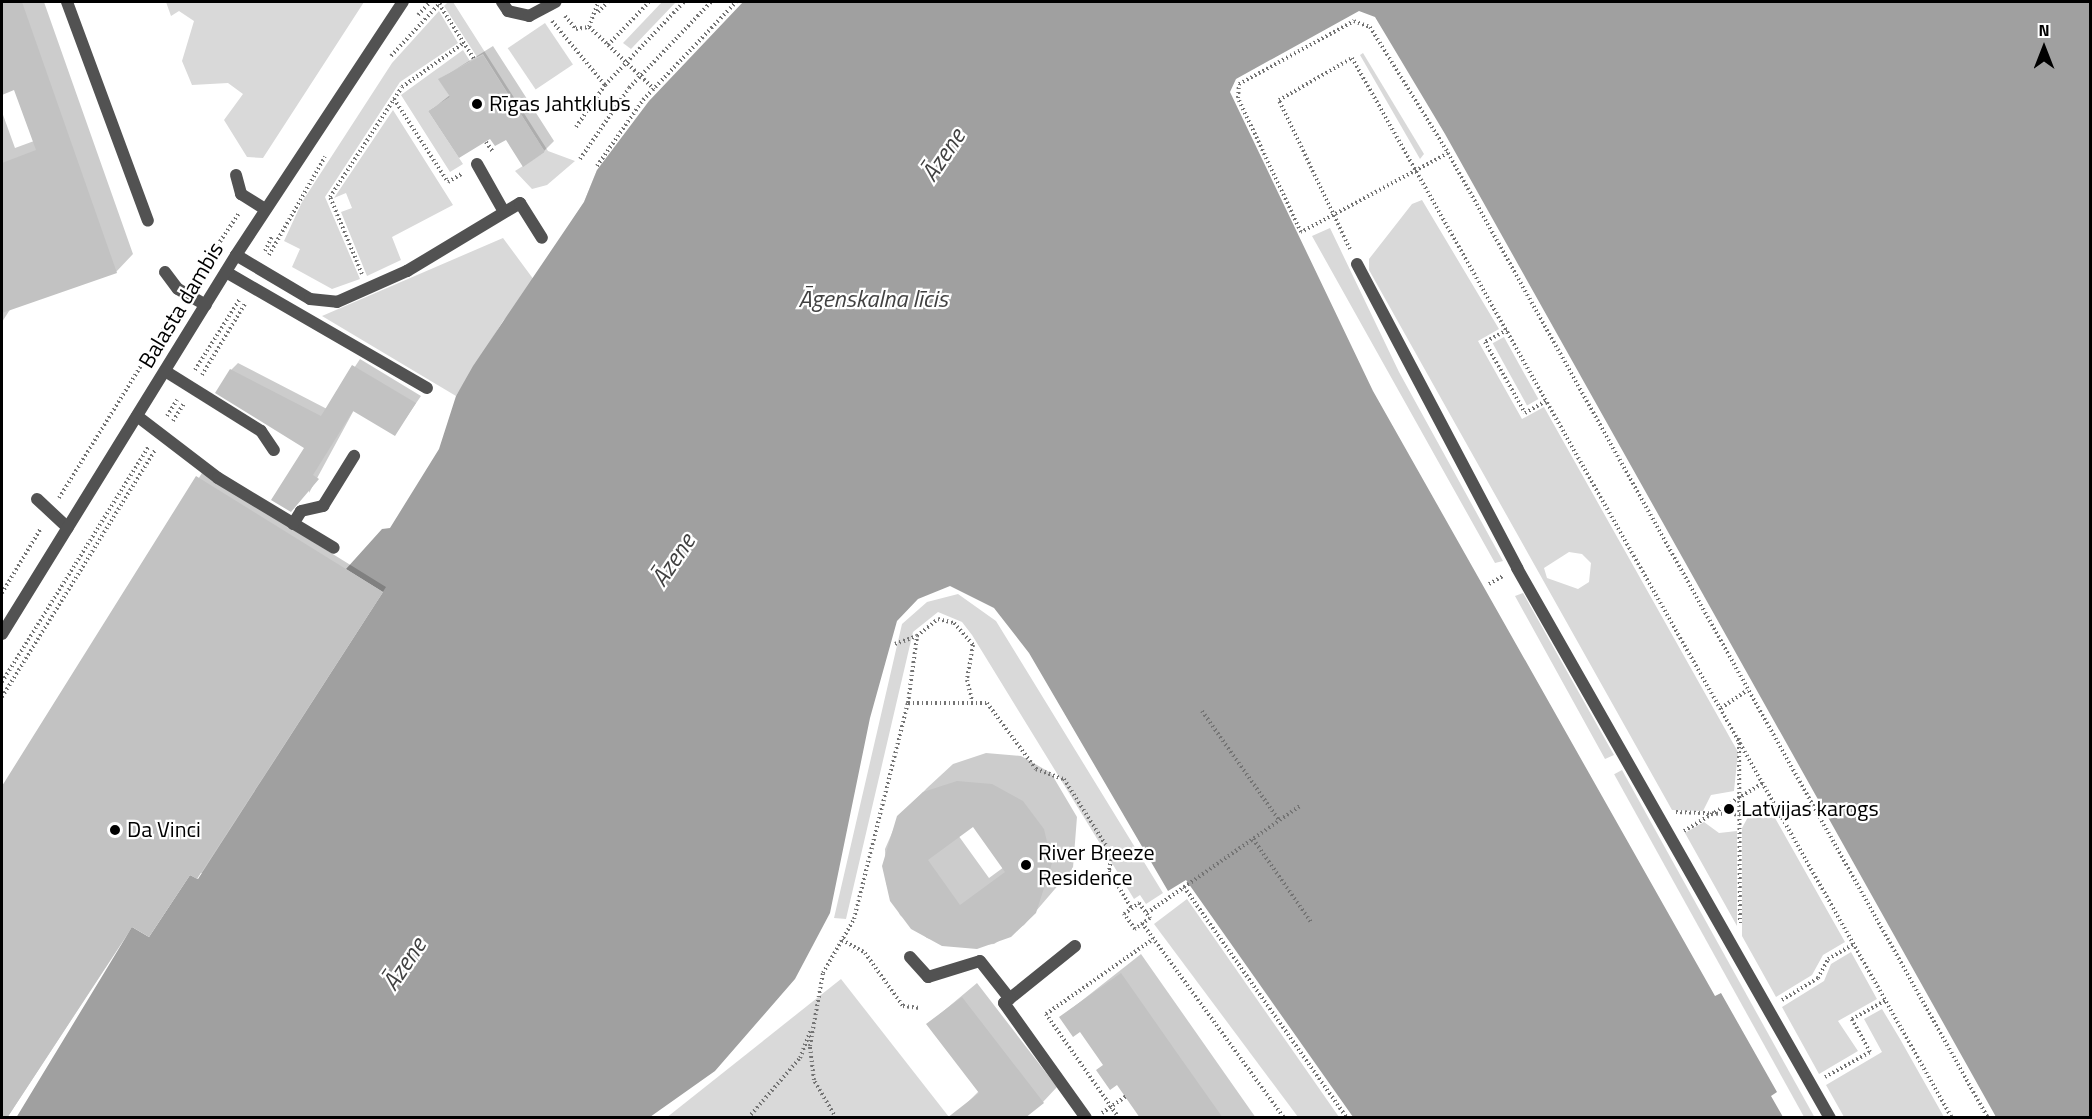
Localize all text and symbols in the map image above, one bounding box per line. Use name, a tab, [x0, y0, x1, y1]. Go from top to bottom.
north arrow	[2014, 18, 2074, 78]
text: N	[2038, 18, 2050, 42]
place label: Rīgas Jahtklubs	[489, 91, 631, 117]
marker: Rīgas Jahtklubs	[470, 97, 484, 111]
water label: Āzene	[915, 123, 971, 187]
street label: Balasta dambis	[133, 237, 229, 373]
water label: Āgenskalna līcis	[798, 285, 948, 313]
water label: Āzene	[645, 528, 701, 592]
place label: Latvijas karogs	[1741, 796, 1879, 822]
marker: Latvijas karogs	[1722, 802, 1736, 816]
place label: Da Vinci	[127, 817, 201, 843]
marker: Da Vinci	[108, 823, 122, 837]
place label: River Breeze Residence	[1038, 839, 1155, 890]
marker: River Breeze Residence	[1019, 858, 1033, 872]
water label: Āzene	[376, 932, 432, 996]

